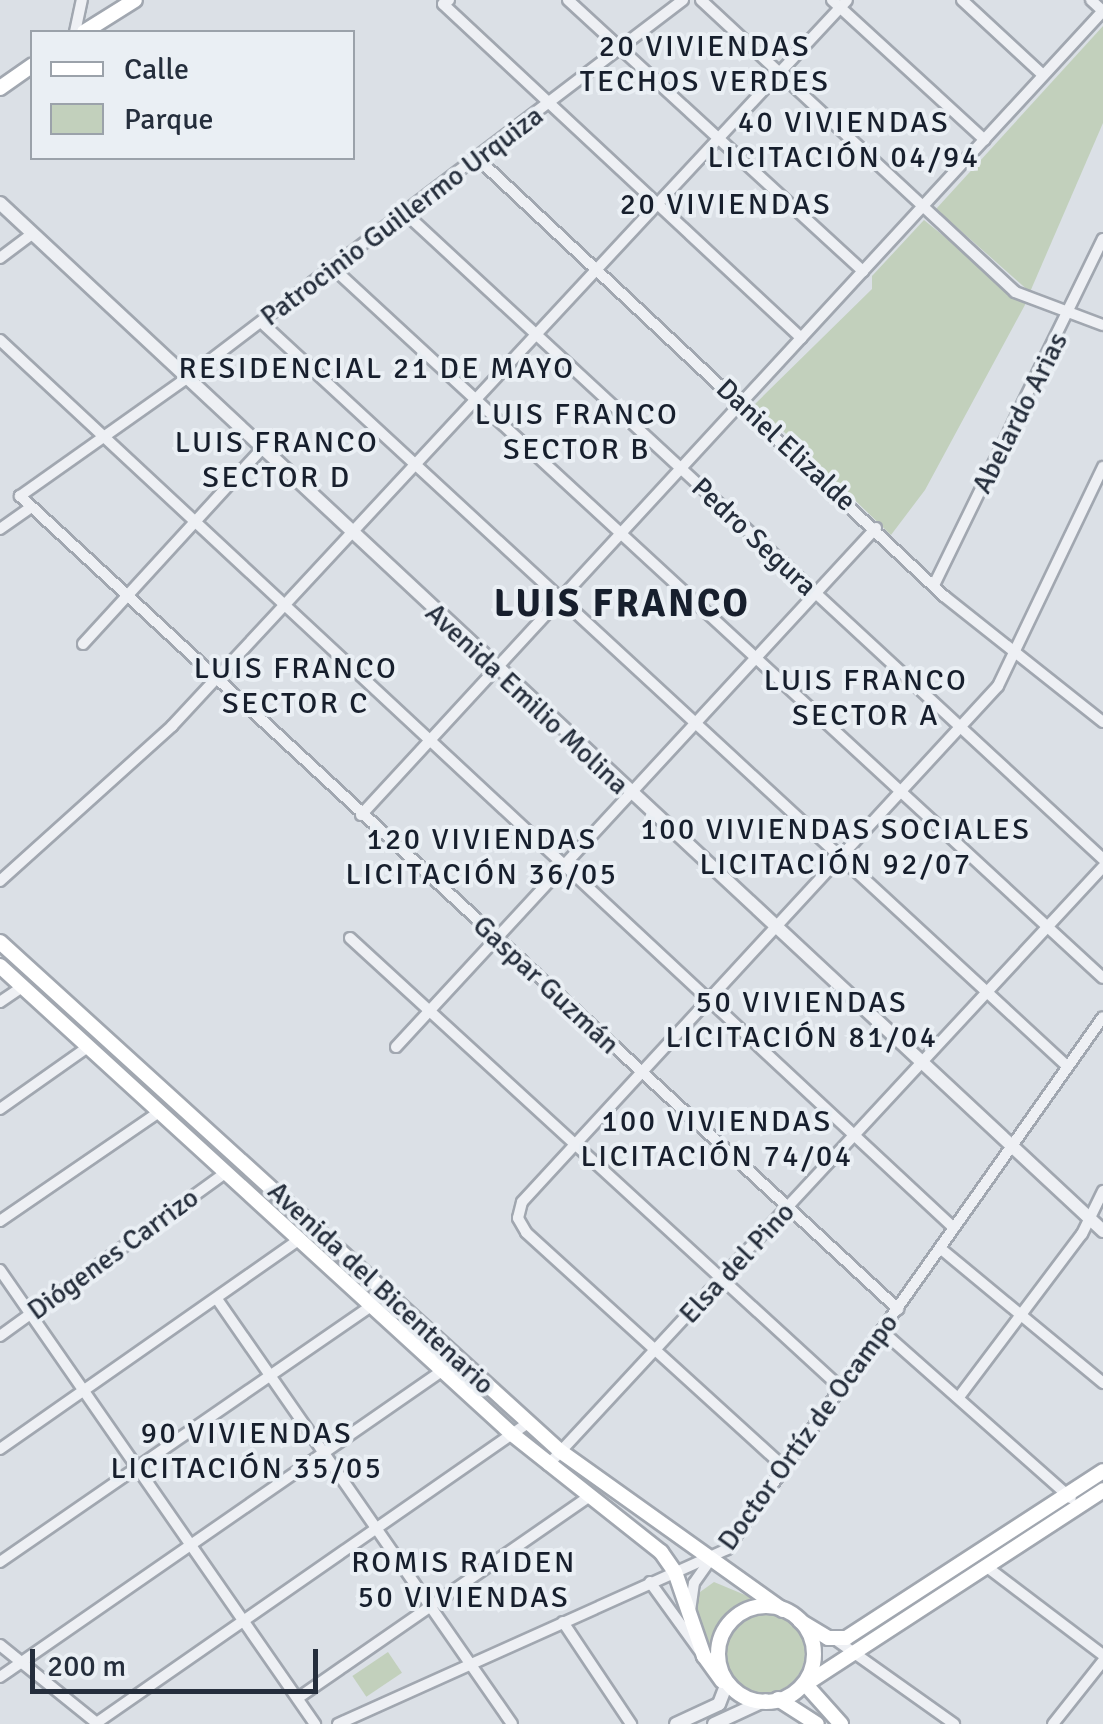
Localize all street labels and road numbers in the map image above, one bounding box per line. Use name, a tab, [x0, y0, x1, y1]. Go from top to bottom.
street label: Patrocinio Guillermo Urquiza	[254, 99, 550, 333]
street label: Abelardo Arias	[965, 327, 1075, 499]
street label: Daniel Elizalde	[709, 372, 863, 518]
street label: Pedro Segura	[685, 471, 823, 603]
street label: Avenida Emilio Molina	[418, 596, 636, 802]
street label: Gaspar Guzmán	[466, 909, 626, 1061]
street label: Avenida del Bicentenario	[261, 1174, 501, 1402]
street label: Diógenes Carrizo	[21, 1181, 205, 1327]
street label: Elsa del Pino	[672, 1196, 802, 1330]
street label: Doctor Ortíz de Ocampo	[711, 1307, 905, 1557]

